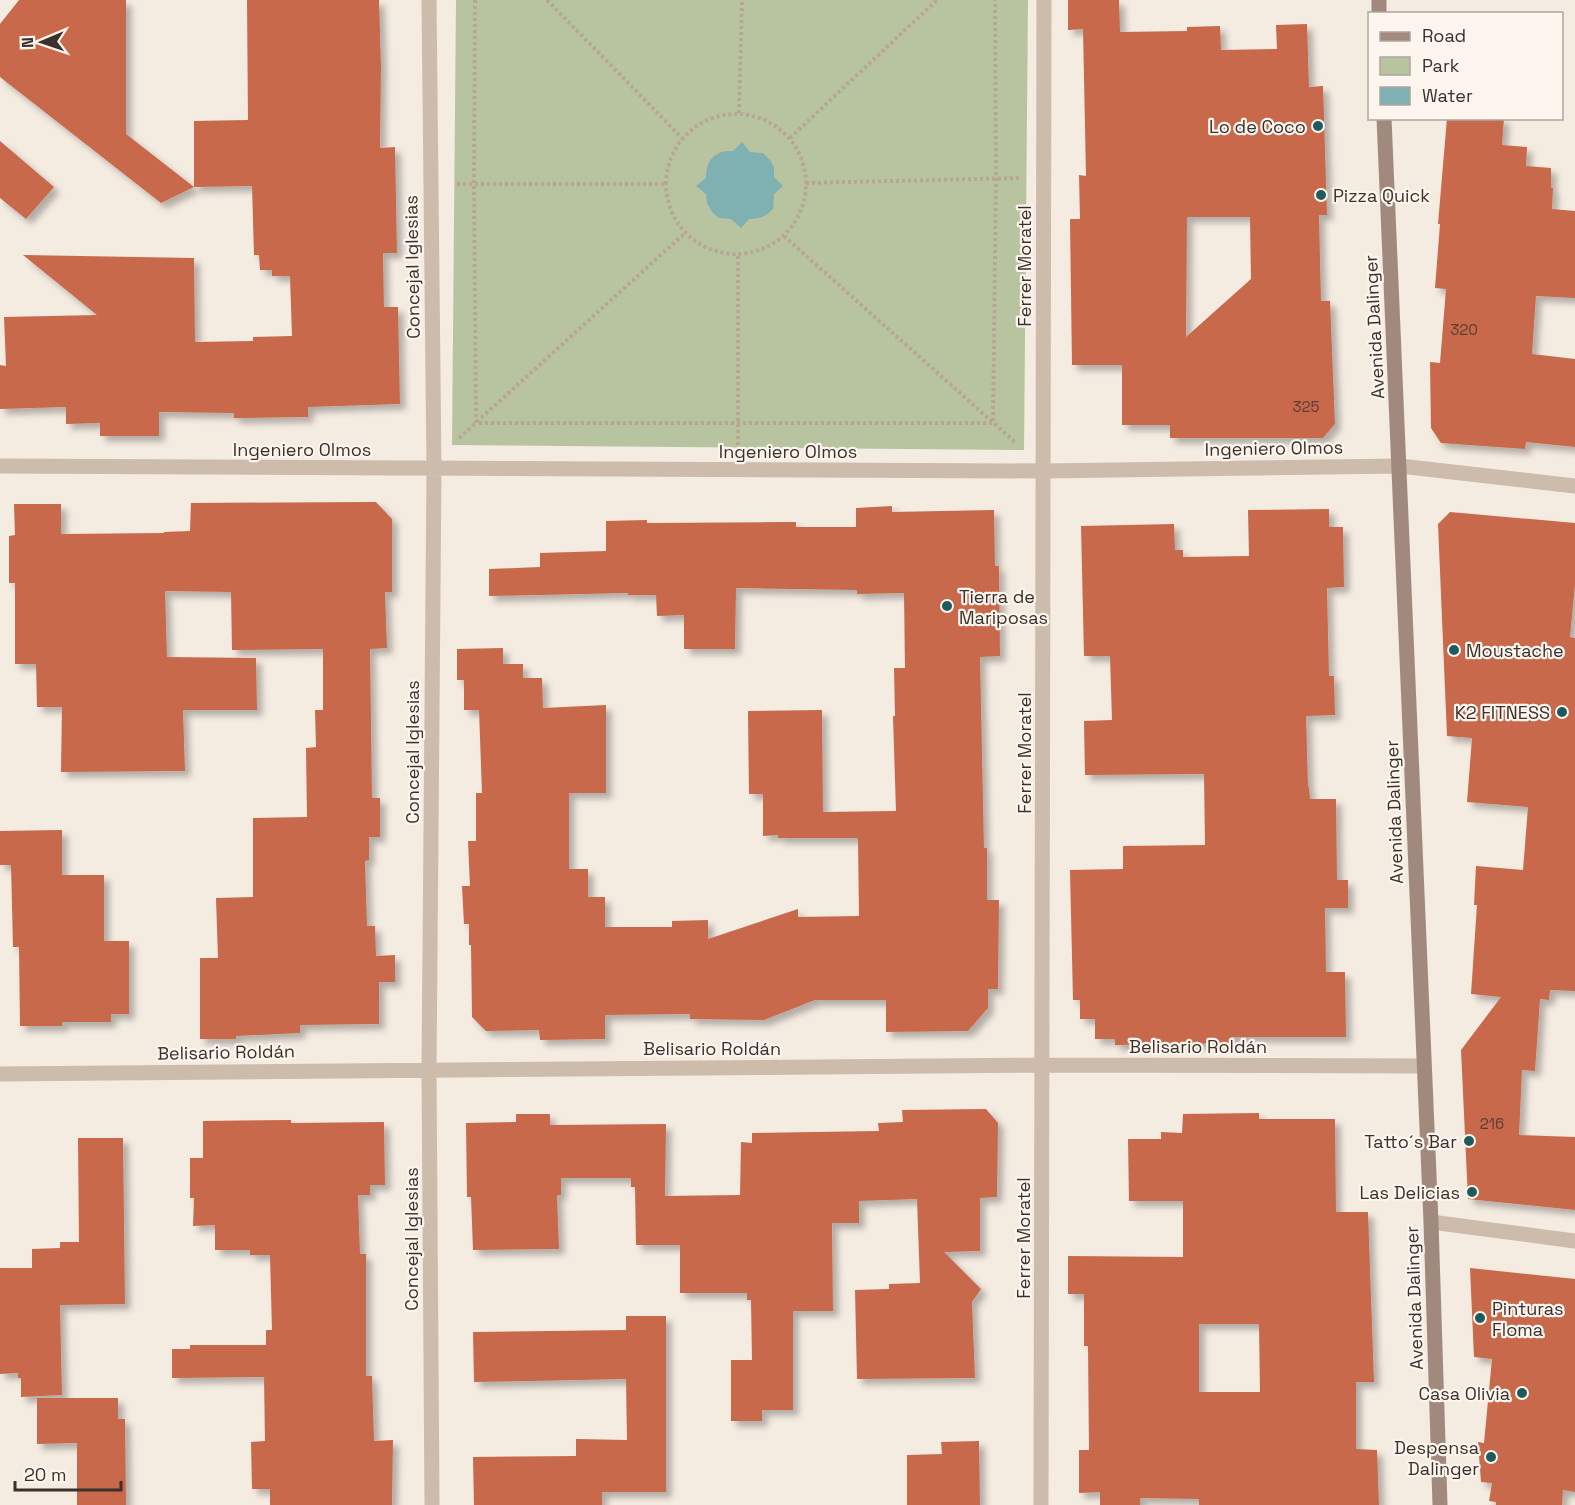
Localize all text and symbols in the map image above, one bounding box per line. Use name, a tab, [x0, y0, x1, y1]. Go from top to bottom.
north arrow	[12, 12, 72, 72]
legend	[1368, 12, 1563, 120]
text: Road	[1422, 24, 1466, 47]
text: N	[17, 37, 38, 48]
text: Park	[1422, 54, 1460, 77]
text: Water	[1422, 84, 1473, 107]
place label: Lo de Coco	[1209, 115, 1306, 138]
marker: Lo de Coco	[1311, 119, 1325, 133]
place label: Pizza Quick	[1333, 184, 1430, 207]
marker: Pizza Quick	[1314, 188, 1328, 202]
street label: Concejal Iglesias	[399, 195, 425, 339]
street label: Ferrer Moratel	[1013, 205, 1036, 327]
street label: Avenida Dalinger	[1359, 254, 1389, 400]
house number: 320	[1450, 320, 1478, 339]
house number: 325	[1292, 397, 1320, 416]
street label: Ingeniero Olmos	[1205, 435, 1343, 461]
street label: Ingeniero Olmos	[233, 438, 371, 461]
street label: Ingeniero Olmos	[719, 440, 857, 463]
place label: Tierra de Mariposas	[959, 585, 1048, 629]
marker: Tierra de Mariposas	[940, 599, 954, 613]
place label: Moustache	[1466, 639, 1564, 662]
marker: Moustache	[1447, 643, 1461, 657]
street label: Concejal Iglesias	[401, 680, 424, 824]
street label: Ferrer Moratel	[1013, 692, 1036, 814]
place label: K2 FITNESS	[1455, 701, 1550, 724]
marker: K2 FITNESS	[1555, 705, 1569, 719]
street label: Avenida Dalinger	[1380, 739, 1408, 884]
street label: Belisario Roldán	[1129, 1035, 1267, 1058]
street label: Belisario Roldán	[643, 1037, 781, 1060]
street label: Belisario Roldán	[157, 1039, 295, 1065]
house number: 216	[1480, 1114, 1504, 1133]
place label: Tatto´s Bar	[1364, 1130, 1457, 1153]
marker: Tatto´s Bar	[1462, 1134, 1476, 1148]
street label: Concejal Iglesias	[400, 1167, 423, 1311]
street label: Ferrer Moratel	[1012, 1177, 1035, 1299]
place label: Las Delicias	[1359, 1181, 1460, 1204]
marker: Las Delicias	[1465, 1185, 1479, 1199]
street label: Avenida Dalinger	[1400, 1225, 1428, 1370]
place label: Pinturas Floma	[1492, 1297, 1564, 1341]
marker: Pinturas Floma	[1473, 1311, 1487, 1325]
place label: Casa Olivia	[1418, 1382, 1510, 1405]
marker: Casa Olivia	[1515, 1386, 1529, 1400]
place label: Despensa Dalinger	[1394, 1436, 1479, 1480]
marker: Despensa Dalinger	[1484, 1450, 1498, 1464]
scale bar	[15, 1454, 122, 1492]
text: 20 m	[24, 1463, 67, 1486]

